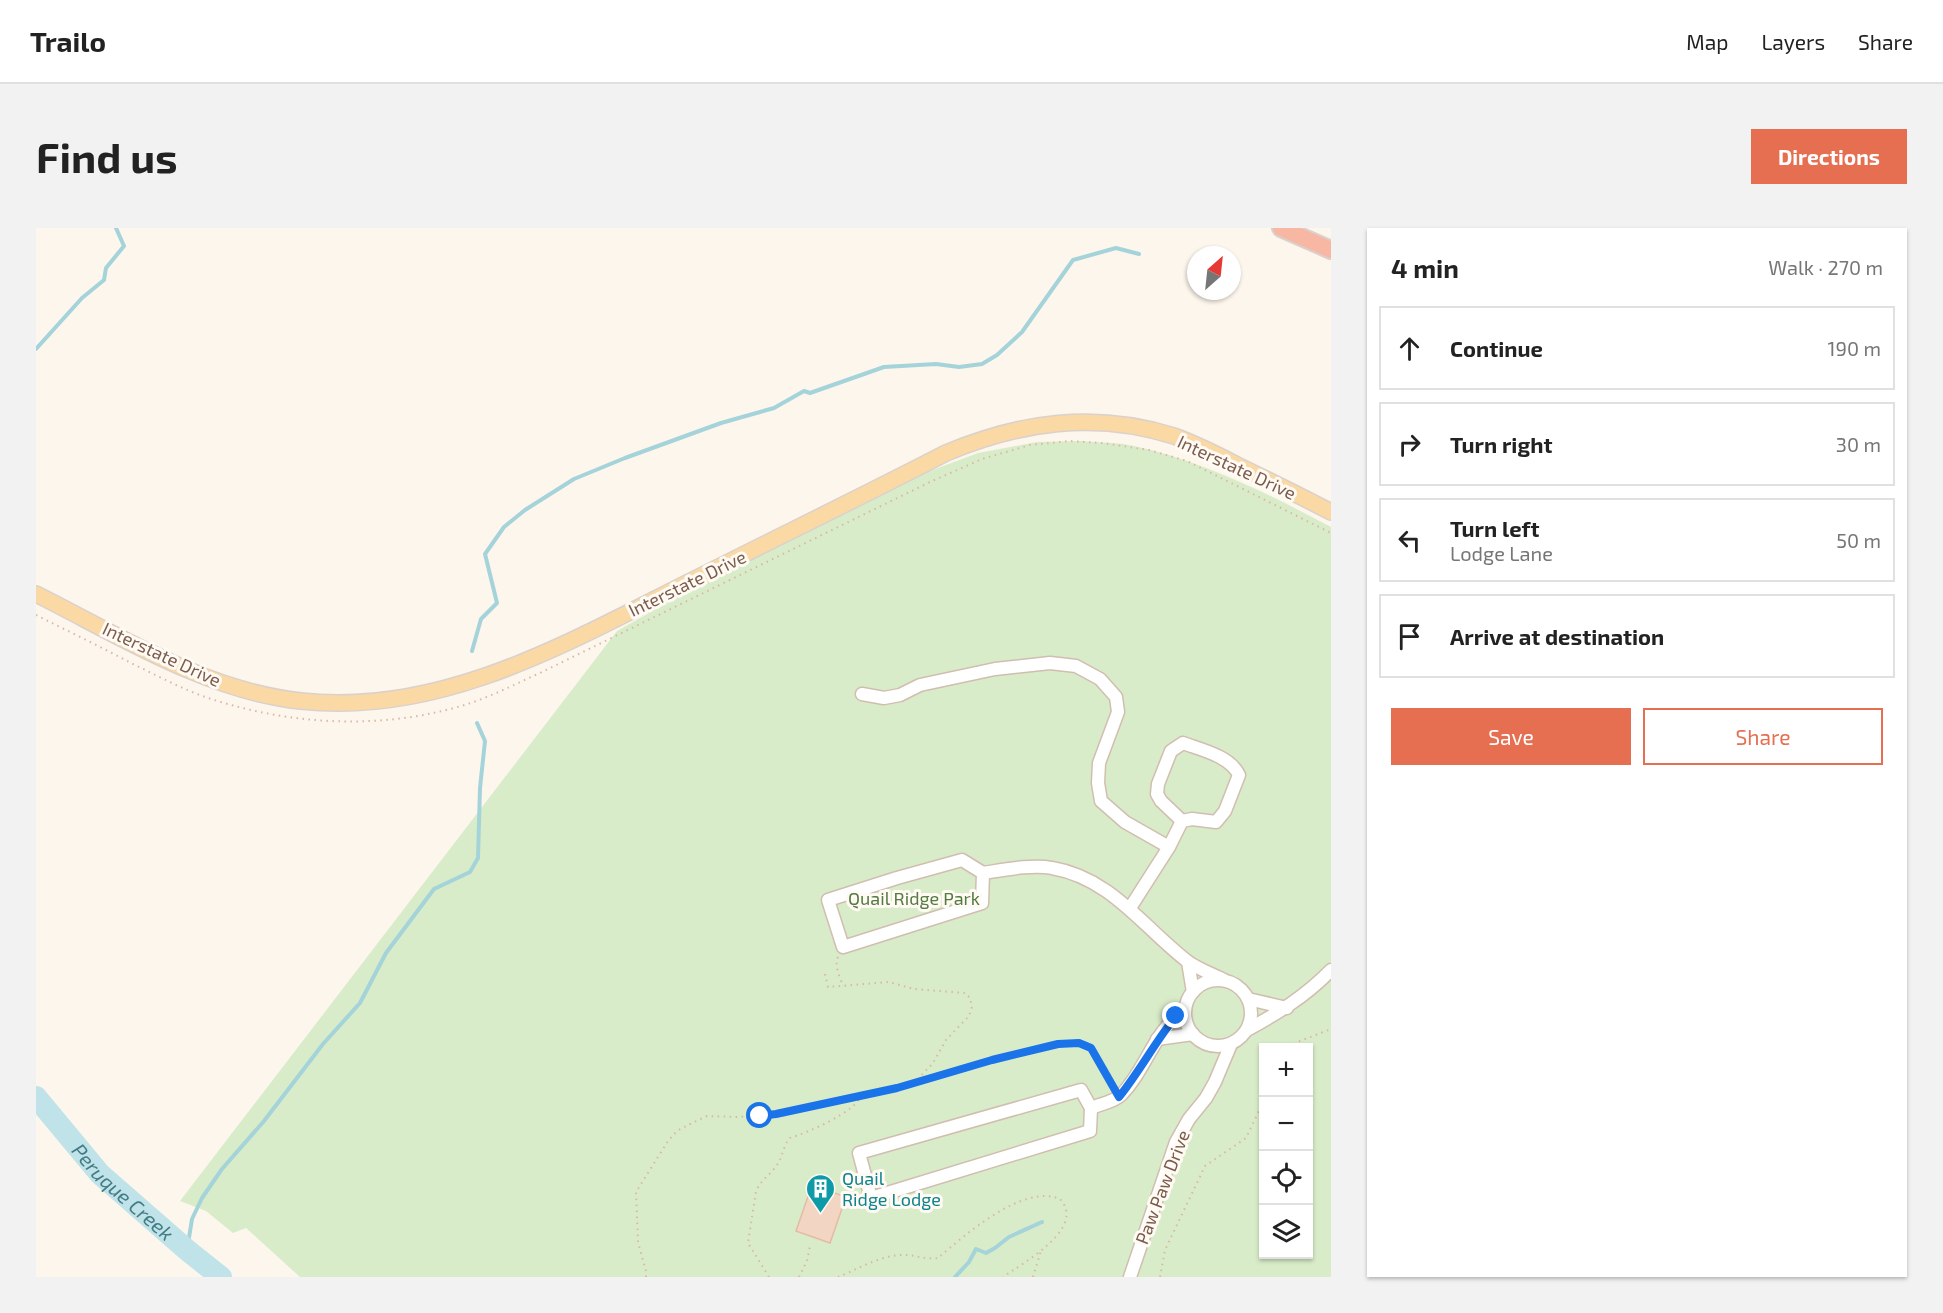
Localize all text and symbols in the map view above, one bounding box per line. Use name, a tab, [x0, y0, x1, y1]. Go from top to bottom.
text: Trailo	[30, 24, 106, 58]
text: Map	[1686, 29, 1728, 54]
text: Layers	[1761, 29, 1825, 54]
text: Share	[1858, 29, 1913, 54]
button: Directions	[1751, 129, 1907, 184]
text: Find us	[36, 131, 178, 181]
north arrow	[1187, 246, 1241, 300]
text: 4 min	[1391, 252, 1459, 283]
text: Walk · 270 m	[1768, 255, 1883, 279]
icon: ahead	[1393, 332, 1426, 365]
text: Continue	[1450, 335, 1543, 361]
text: 190 m	[1828, 336, 1881, 360]
icon: right	[1393, 428, 1426, 461]
street label: Interstate Drive	[1174, 430, 1300, 504]
text: Turn right	[1450, 431, 1552, 457]
text: 30 m	[1836, 432, 1881, 456]
text: Turn left	[1450, 515, 1539, 541]
icon: left	[1393, 524, 1426, 557]
text: 50 m	[1836, 528, 1881, 552]
text: Lodge Lane	[1450, 541, 1553, 565]
street label: Interstate Drive	[625, 545, 749, 621]
street label: Interstate Drive	[99, 617, 225, 691]
icon: arrive	[1393, 620, 1426, 653]
text: Arrive at destination	[1450, 623, 1664, 649]
button: Save	[1391, 708, 1631, 765]
button: Share	[1643, 708, 1883, 765]
park label: Quail Ridge Park	[848, 887, 980, 909]
route end	[1162, 1002, 1188, 1028]
map controls	[1259, 1043, 1313, 1259]
button: +	[1259, 1043, 1313, 1097]
button: −	[1259, 1097, 1313, 1151]
route start	[746, 1102, 772, 1128]
street label: Paw Paw Drive	[1130, 1127, 1194, 1247]
water label: Peruque Creek	[67, 1138, 179, 1245]
button: locate	[1259, 1151, 1313, 1205]
place label: Quail Ridge Lodge	[842, 1167, 941, 1210]
building icon: Quail Ridge Lodge	[805, 1172, 837, 1214]
button: layers	[1259, 1205, 1313, 1259]

